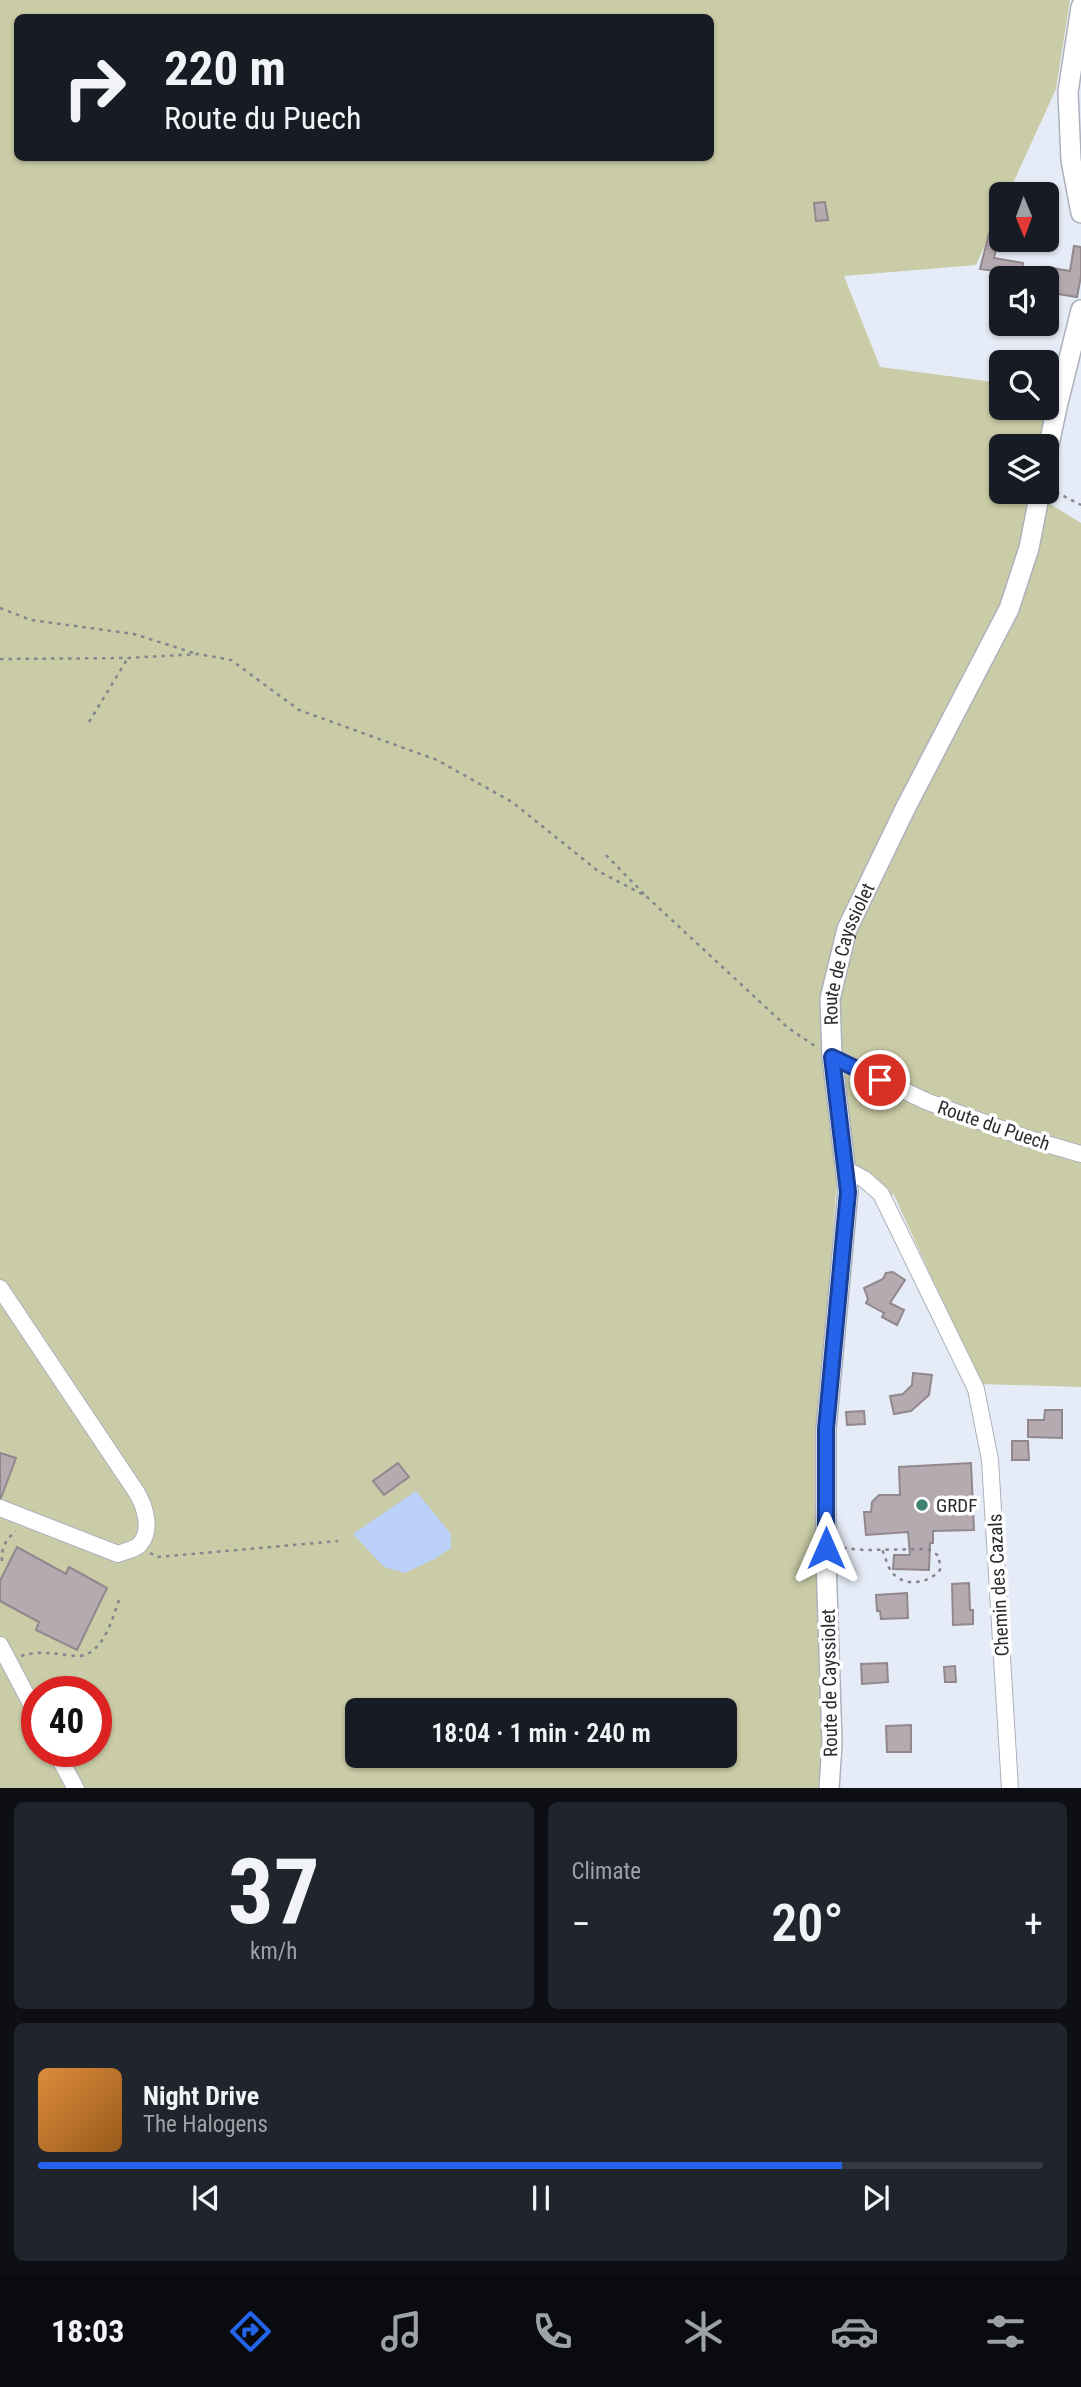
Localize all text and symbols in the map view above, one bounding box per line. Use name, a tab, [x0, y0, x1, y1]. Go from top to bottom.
text: 220 m	[164, 40, 286, 97]
icon: right	[49, 42, 140, 133]
text: Route du Puech	[164, 99, 361, 137]
north arrow	[989, 182, 1059, 252]
map controls	[989, 182, 1059, 504]
button: sound	[989, 266, 1059, 336]
button: search	[989, 350, 1059, 420]
button: layers	[989, 434, 1059, 504]
street label: Route de Cayssiolet	[819, 879, 880, 1026]
pin	[850, 1050, 910, 1110]
icon: arrive	[861, 1061, 899, 1099]
street label: Route du Puech	[935, 1096, 1053, 1155]
place label: GRDF	[936, 1494, 977, 1517]
marker: GRDF	[914, 1497, 930, 1513]
position arrow	[789, 1511, 863, 1585]
street label: Chemin des Cazals	[983, 1513, 1014, 1657]
street label: Route de Cayssiolet	[817, 1609, 842, 1757]
speed limit sign: 40	[21, 1676, 112, 1767]
text: 18:04 · 1 min · 240 m	[431, 1718, 651, 1748]
text: 37	[228, 1839, 320, 1945]
text: Climate	[572, 1858, 641, 1885]
text: 20°	[771, 1893, 843, 1954]
text: −	[572, 1902, 591, 1946]
text: +	[1024, 1902, 1043, 1946]
text: km/h	[250, 1938, 297, 1965]
text: Night Drive	[143, 2081, 259, 2111]
text: The Halogens	[143, 2111, 268, 2138]
icon: previous	[187, 2179, 225, 2217]
icon: pause	[522, 2179, 560, 2217]
icon: next	[857, 2179, 895, 2217]
icon: directions	[226, 2307, 275, 2356]
icon: music	[377, 2307, 426, 2356]
icon: phone	[528, 2307, 577, 2356]
icon: climate	[679, 2307, 728, 2356]
icon: car	[830, 2307, 879, 2356]
icon: filters	[981, 2307, 1030, 2356]
text: 18:03	[51, 2312, 124, 2350]

